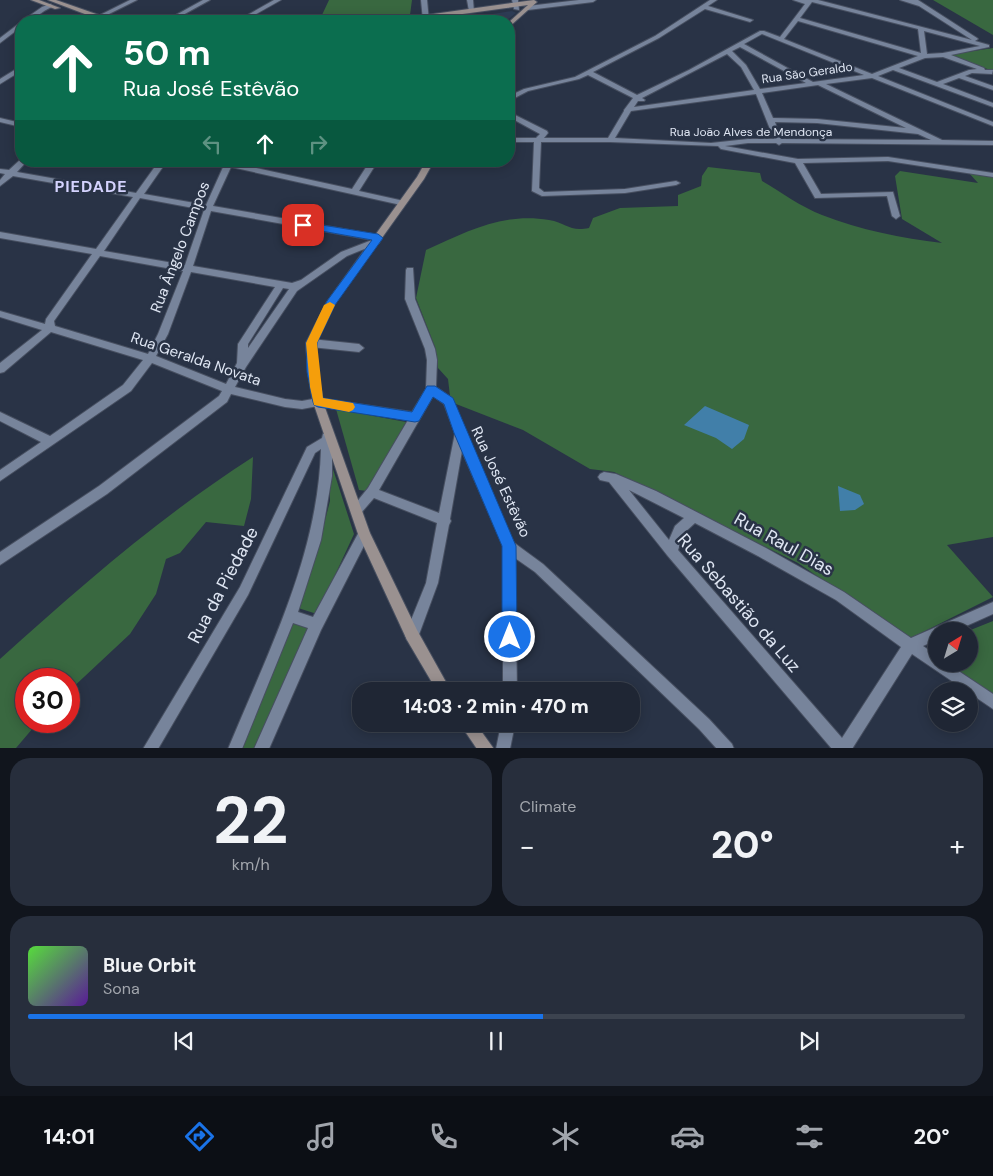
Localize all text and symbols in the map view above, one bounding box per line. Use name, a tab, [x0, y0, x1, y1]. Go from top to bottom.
text: 50 m	[123, 30, 211, 76]
icon: ahead	[40, 35, 105, 100]
street label: Rua São Geraldo	[760, 59, 854, 87]
text: Rua José Estêvão	[123, 74, 299, 103]
street label: Rua João Alves de Mendonça	[670, 124, 832, 140]
icon: left	[198, 130, 226, 158]
icon: ahead	[251, 130, 279, 158]
icon: right	[304, 130, 332, 158]
district label: PIEDADE	[54, 176, 128, 197]
street label: Rua Ângelo Campos	[146, 178, 214, 316]
pin	[282, 204, 324, 246]
icon: arrive	[289, 211, 317, 239]
street label: Rua Geralda Novata	[128, 327, 264, 391]
street label: Rua José Estêvão	[467, 423, 536, 541]
street label: Rua Raul Dias	[730, 507, 838, 581]
street label: Rua da Piedade	[182, 522, 264, 648]
street label: Rua Sebastião da Luz	[672, 529, 806, 677]
position arrow	[483, 610, 535, 662]
north arrow	[928, 622, 978, 672]
map controls	[928, 622, 978, 732]
speed limit sign: 30	[15, 668, 80, 733]
button: layers	[928, 682, 978, 732]
text: 14:03 · 2 min · 470 m	[403, 694, 589, 719]
text: 22	[213, 779, 288, 863]
text: Climate	[520, 796, 576, 817]
text: 20°	[711, 820, 774, 870]
text: −	[520, 828, 535, 865]
text: +	[950, 828, 965, 865]
text: km/h	[232, 854, 270, 875]
text: Blue Orbit	[103, 953, 196, 978]
text: Sona	[103, 978, 140, 999]
icon: previous	[170, 1027, 198, 1055]
icon: pause	[482, 1027, 510, 1055]
icon: next	[795, 1027, 823, 1055]
icon: directions	[182, 1119, 217, 1154]
icon: music	[304, 1119, 339, 1154]
icon: phone	[426, 1119, 461, 1154]
icon: climate	[548, 1119, 583, 1154]
icon: car	[670, 1119, 705, 1154]
icon: filters	[792, 1119, 827, 1154]
text: 14:01	[43, 1122, 95, 1151]
text: 20°	[913, 1122, 950, 1151]

